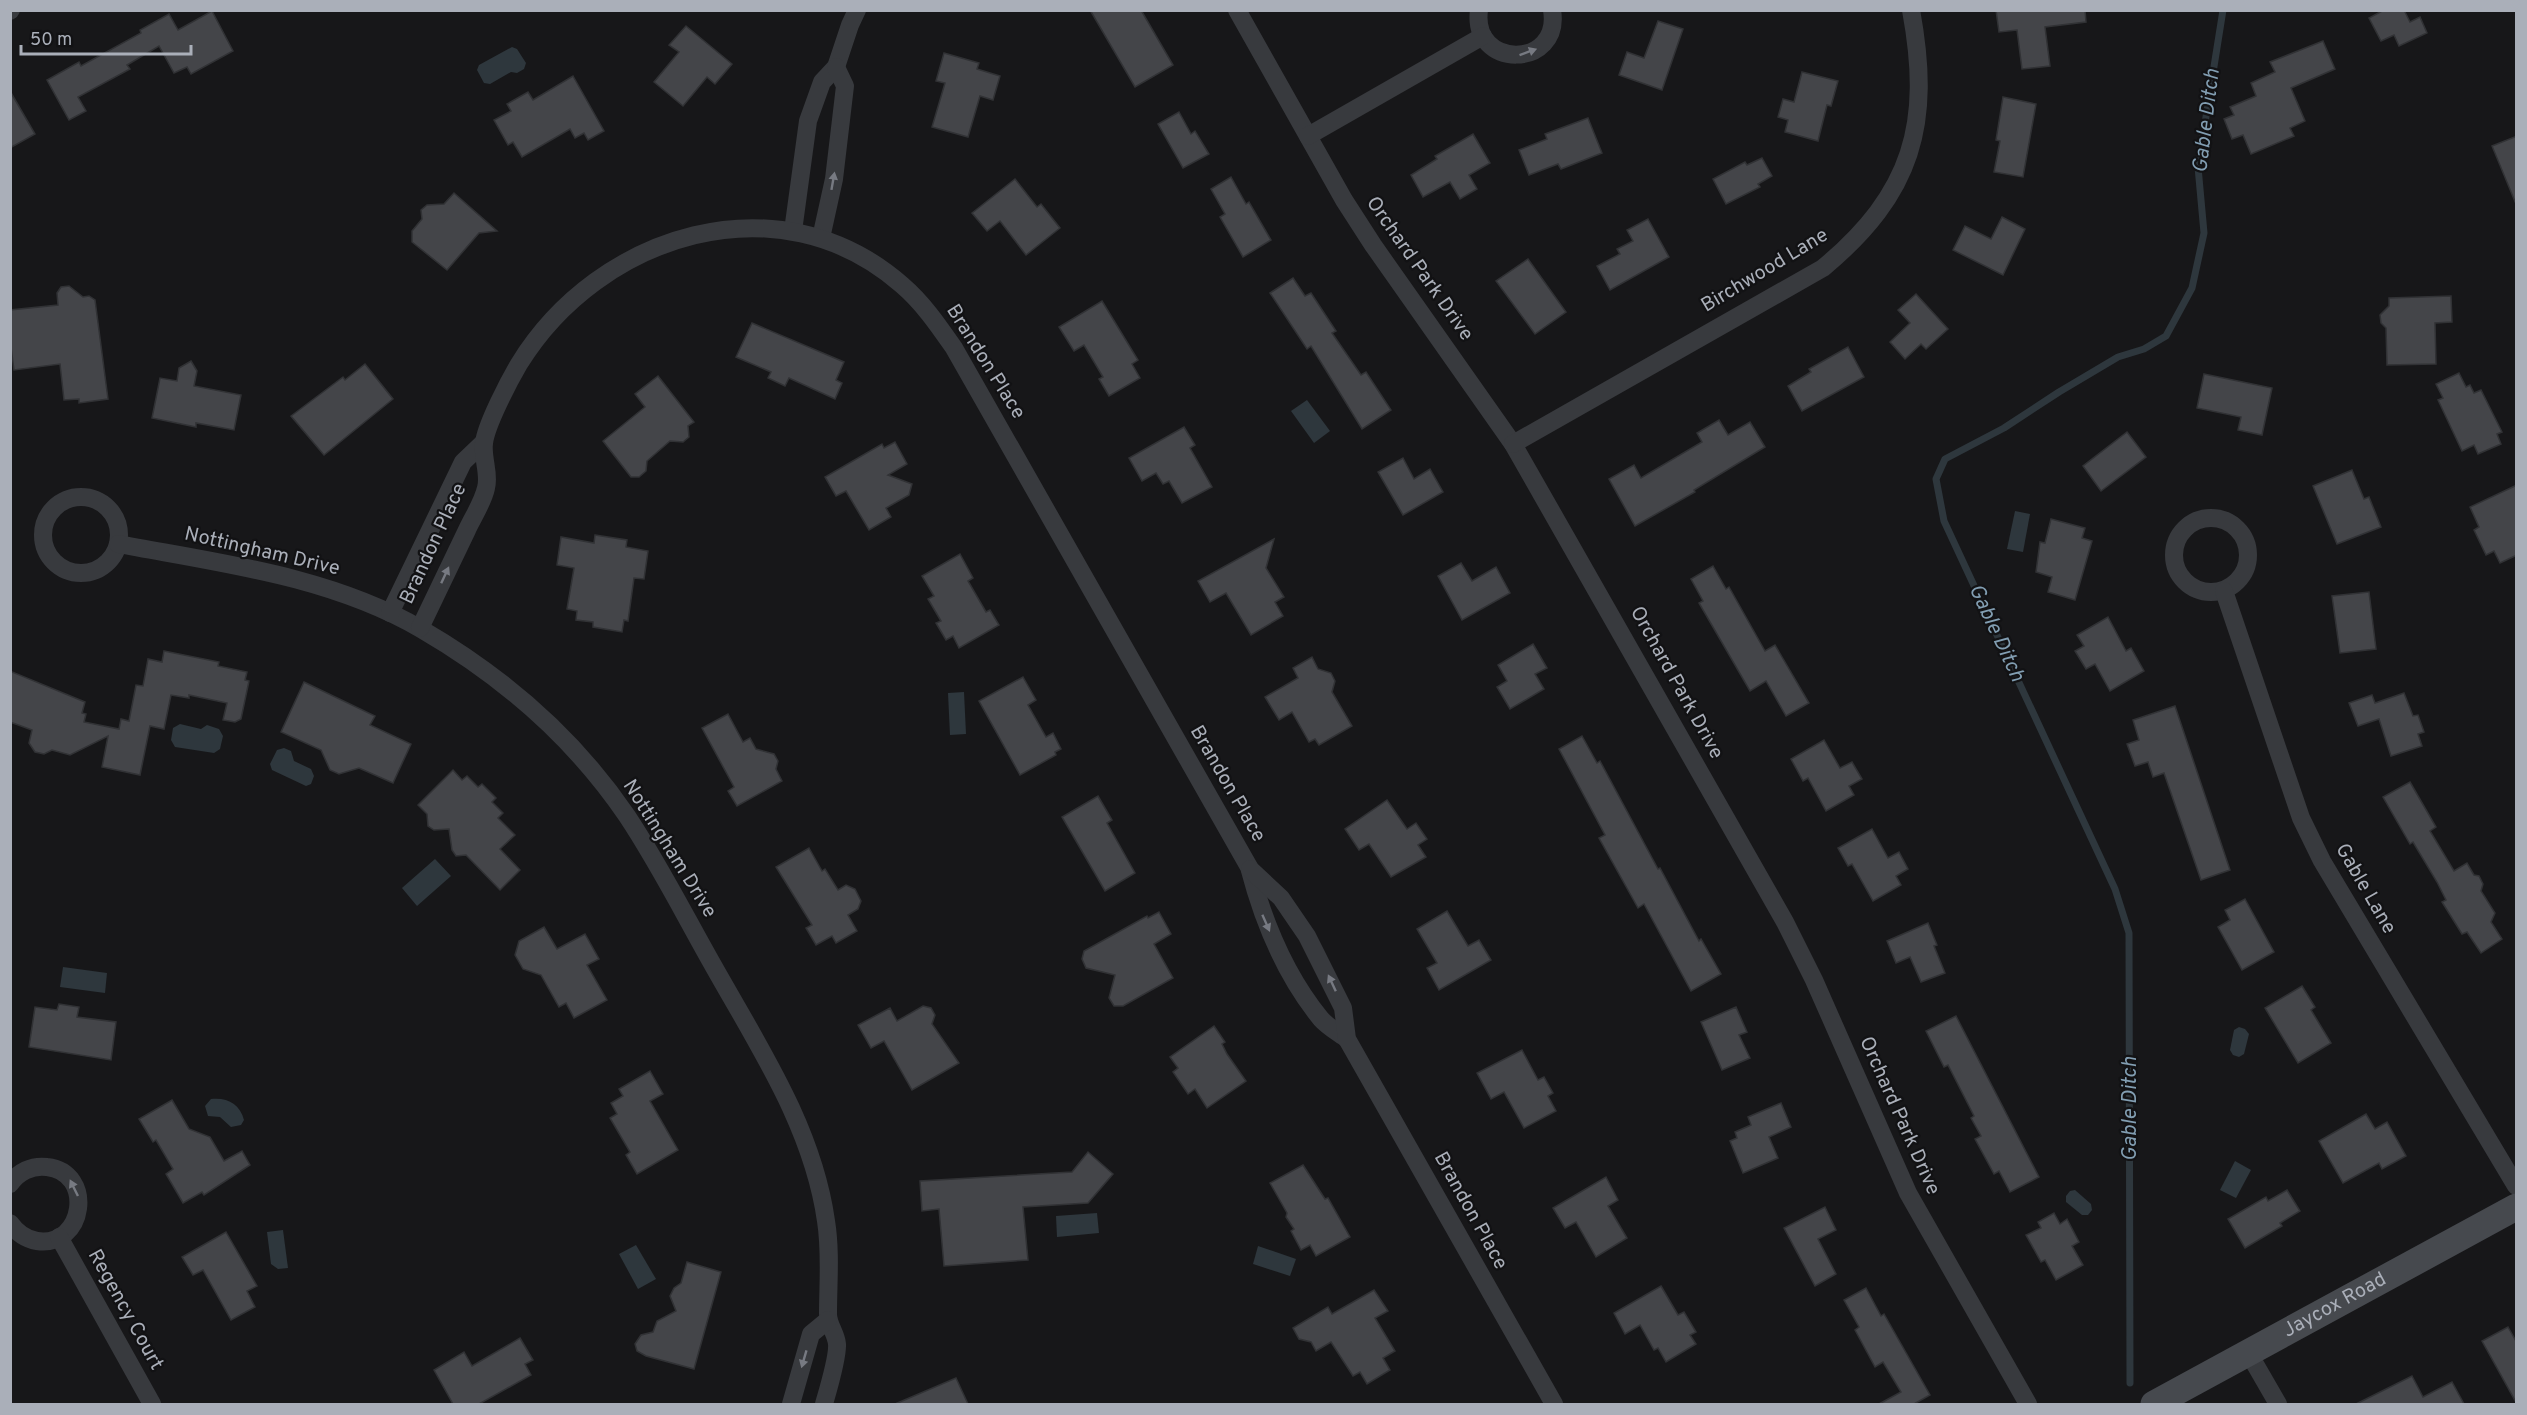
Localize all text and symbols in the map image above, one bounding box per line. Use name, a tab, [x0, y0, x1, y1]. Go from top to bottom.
scale bar	[21, 18, 190, 56]
text: 50 m	[30, 29, 72, 52]
one-way arrow	[1520, 46, 1538, 56]
water label: Gable Ditch	[2187, 67, 2227, 175]
one-way arrow	[829, 171, 838, 190]
street label: Orchard Park Drive	[1359, 192, 1479, 346]
street label: Birchwood Lane	[1697, 223, 1833, 319]
street label: Brandon Place	[939, 300, 1031, 424]
street label: Brandon Place	[395, 479, 473, 609]
street label: Nottingham Drive	[182, 521, 342, 583]
one-way arrow	[441, 567, 450, 584]
water label: Gable Ditch	[1962, 580, 2031, 687]
street label: Orchard Park Drive	[1623, 602, 1729, 764]
street label: Brandon Place	[1183, 721, 1271, 847]
street label: Nottingham Drive	[616, 775, 722, 923]
street label: Gable Lane	[2329, 839, 2401, 939]
one-way arrow	[1262, 914, 1272, 932]
one-way arrow	[1327, 975, 1336, 992]
street label: Orchard Park Drive	[1852, 1033, 1946, 1199]
water label: Gable Ditch	[2117, 1056, 2144, 1161]
street label: Brandon Place	[1427, 1148, 1513, 1274]
one-way arrow	[70, 1179, 79, 1196]
street label: Regency Court	[81, 1245, 169, 1375]
street label: Jaycox Road	[2279, 1267, 2391, 1344]
one-way arrow	[799, 1350, 808, 1368]

